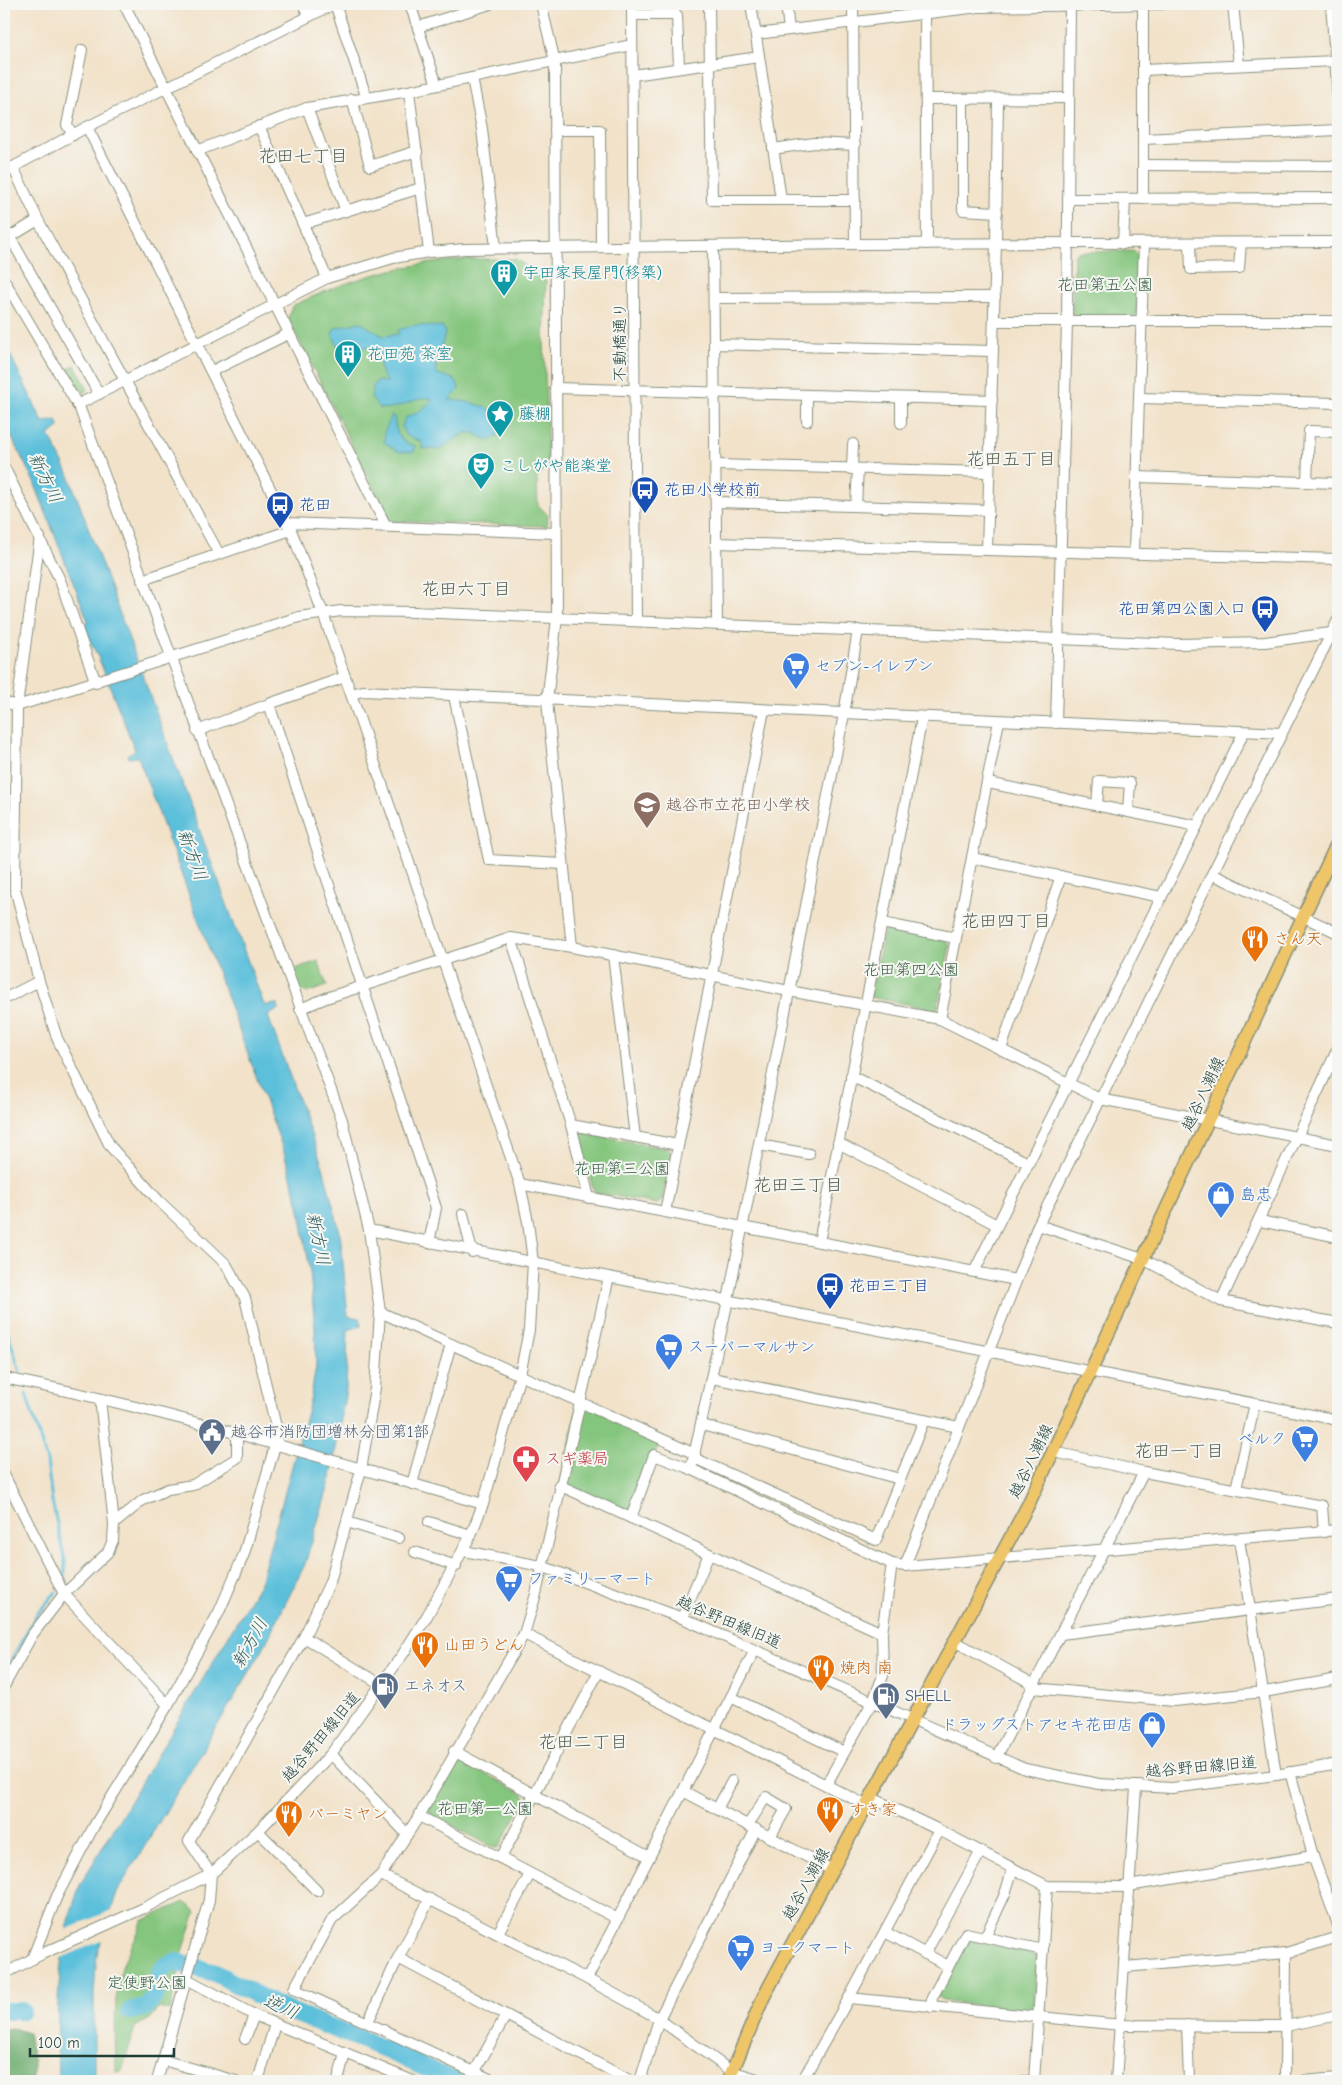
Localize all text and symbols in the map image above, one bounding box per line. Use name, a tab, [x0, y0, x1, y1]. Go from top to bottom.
district label: 花田七丁目	[258, 146, 348, 167]
building icon: 宇田家長屋門(移築)	[489, 258, 519, 297]
place label: 宇田家長屋門(移築)	[523, 264, 662, 282]
park label: 花田第五公園	[1057, 276, 1153, 294]
street label: 不動橋通り	[611, 302, 629, 382]
building icon: 花田苑 茶室	[333, 339, 363, 378]
place label: 花田苑 茶室	[367, 345, 452, 363]
place icon: 藤棚	[485, 399, 515, 438]
place label: 藤棚	[519, 405, 551, 423]
water label: 新方川	[24, 449, 66, 507]
district label: 花田五丁目	[966, 449, 1056, 470]
theatre icon: こしがや能楽堂	[466, 451, 496, 490]
place label: こしがや能楽堂	[500, 457, 612, 475]
bus stop icon: 花田小学校前	[630, 475, 660, 514]
place label: 花田小学校前	[664, 481, 760, 499]
bus stop icon: 花田	[265, 490, 295, 529]
place label: 花田	[299, 496, 331, 514]
district label: 花田六丁目	[421, 579, 511, 600]
bus stop icon: 花田第四公園入口	[1250, 594, 1280, 633]
place label: 花田第四公園入口	[1118, 600, 1246, 618]
supermarket icon: セブン-イレブン	[781, 651, 811, 690]
place label: セブン-イレブン	[815, 657, 933, 675]
school or university icon: 越谷市立花田小学校	[632, 790, 662, 829]
place label: 越谷市立花田小学校	[666, 796, 810, 814]
water label: 新方川	[173, 826, 211, 884]
district label: 花田四丁目	[961, 911, 1051, 932]
restaurant icon: さん天	[1240, 924, 1270, 963]
place label: さん天	[1274, 930, 1322, 948]
park label: 花田第四公園	[863, 961, 959, 979]
street label: 越谷八潮線	[1178, 1054, 1228, 1134]
park label: 花田第三公園	[574, 1160, 670, 1178]
district label: 花田三丁目	[753, 1175, 843, 1196]
shop icon: 島忠	[1206, 1180, 1236, 1219]
place label: 島忠	[1240, 1186, 1272, 1204]
water label: 新方川	[302, 1210, 334, 1268]
bus stop icon: 花田三丁目	[815, 1271, 845, 1310]
place label: 花田三丁目	[849, 1277, 929, 1295]
supermarket icon: スーパーマルサン	[654, 1332, 684, 1371]
place label: スーパーマルサン	[688, 1338, 815, 1356]
public building icon: 越谷市消防団増林分団第1部	[197, 1417, 227, 1456]
street label: 越谷八潮線	[1005, 1421, 1057, 1501]
place label: 越谷市消防団増林分団第1部	[231, 1423, 429, 1441]
supermarket icon: ベルク	[1290, 1424, 1320, 1463]
place label: ベルク	[1238, 1430, 1286, 1448]
district label: 花田一丁目	[1134, 1441, 1224, 1462]
pharmacy icon: スギ薬局	[511, 1444, 541, 1483]
place label: スギ薬局	[545, 1450, 609, 1468]
supermarket icon: ファミリーマート	[494, 1564, 524, 1603]
place label: ファミリーマート	[528, 1570, 656, 1588]
street label: 越谷野田線旧道	[674, 1592, 784, 1652]
water label: 新方川	[228, 1614, 272, 1672]
restaurant icon: 山田うどん	[410, 1630, 440, 1669]
place label: 山田うどん	[444, 1636, 524, 1654]
restaurant icon: 焼肉 南	[806, 1653, 836, 1692]
place label: 焼肉 南	[840, 1659, 893, 1677]
fuel station icon: エネオス	[370, 1671, 400, 1710]
place label: エネオス	[404, 1677, 467, 1695]
fuel station icon: SHELL	[871, 1681, 901, 1720]
place label: SHELL	[905, 1687, 951, 1705]
street label: 越谷野田線旧道	[278, 1688, 364, 1786]
shop icon: ドラッグストアセキ花田店	[1137, 1710, 1167, 1749]
place label: ドラッグストアセキ花田店	[941, 1716, 1133, 1734]
district label: 花田二丁目	[538, 1732, 628, 1753]
street label: 越谷野田線旧道	[1144, 1753, 1258, 1781]
restaurant icon: すき家	[815, 1795, 845, 1834]
restaurant icon: バーミヤン	[274, 1799, 304, 1838]
park label: 花田第一公園	[437, 1800, 533, 1818]
place label: すき家	[849, 1801, 897, 1819]
place label: バーミヤン	[308, 1805, 388, 1823]
street label: 越谷八潮線	[779, 1845, 833, 1923]
supermarket icon: ヨークマート	[726, 1933, 756, 1972]
place label: ヨークマート	[760, 1939, 855, 1957]
park label: 定使野公園	[107, 1974, 187, 1992]
water label: 逆川	[260, 1990, 302, 2024]
scale bar	[30, 2025, 174, 2057]
text: 100 m	[38, 2034, 80, 2052]

